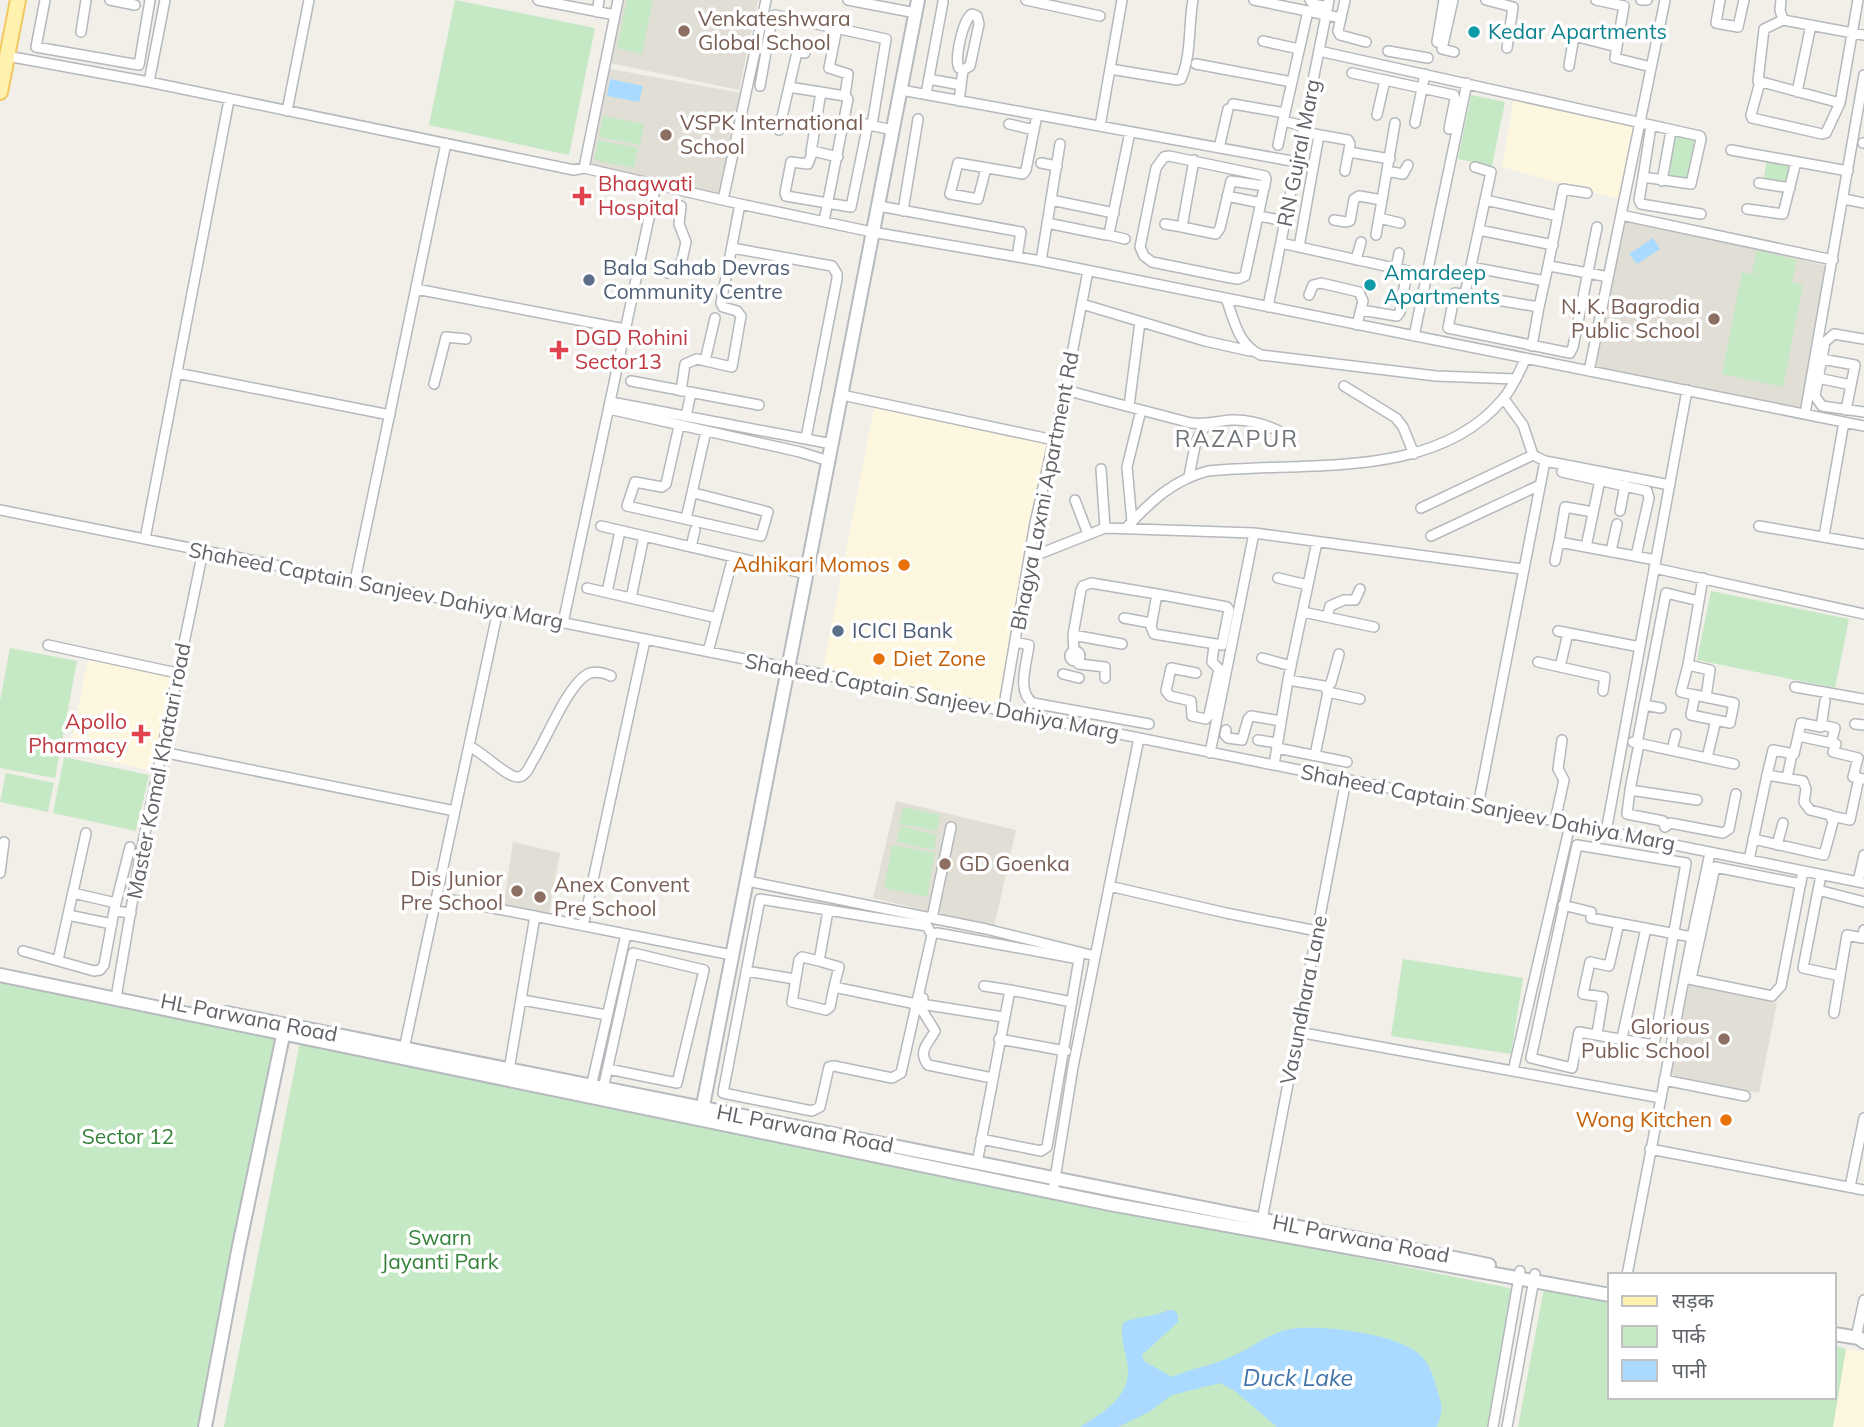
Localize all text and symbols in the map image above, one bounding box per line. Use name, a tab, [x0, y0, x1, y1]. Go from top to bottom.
place label: Venkateshwara Global School	[698, 5, 851, 55]
place label: Kedar Apartments	[1488, 18, 1667, 44]
marker: Venkateshwara Global School	[676, 23, 692, 39]
marker: Kedar Apartments	[1466, 24, 1482, 40]
street label: RN Gujral Marg	[1271, 77, 1325, 229]
place label: VSPK International School	[680, 109, 863, 159]
marker: VSPK International School	[658, 127, 674, 143]
place label: Bhagwati Hospital	[598, 170, 693, 220]
marker: Bhagwati Hospital	[572, 186, 592, 206]
place label: Bala Sahab Devras Community Centre	[603, 254, 790, 304]
place label: Amardeep Apartments	[1384, 259, 1500, 309]
marker: Bala Sahab Devras Community Centre	[581, 272, 597, 288]
marker: Amardeep Apartments	[1362, 277, 1378, 293]
place label: N. K. Bagrodia Public School	[1561, 293, 1700, 343]
marker: N. K. Bagrodia Public School	[1706, 311, 1722, 327]
place label: DGD Rohini Sector13	[575, 324, 688, 374]
marker: DGD Rohini Sector13	[549, 340, 569, 360]
street label: Bhagya Laxmi Apartment Rd	[1004, 349, 1084, 632]
district label: RAZAPUR	[1175, 424, 1299, 453]
street label: Shaheed Captain Sanjeev Dahiya Marg	[187, 536, 566, 634]
place label: Adhikari Momos	[733, 551, 890, 577]
marker: Adhikari Momos	[896, 557, 912, 573]
place label: ICICI Bank	[852, 617, 953, 643]
marker: ICICI Bank	[830, 623, 846, 639]
street label: Master Komal Khatari road	[120, 641, 196, 901]
place label: Diet Zone	[893, 645, 986, 671]
street label: Shaheed Captain Sanjeev Dahiya Marg	[743, 647, 1122, 745]
marker: Diet Zone	[871, 651, 887, 667]
place label: Apollo Pharmacy	[28, 708, 127, 758]
marker: Apollo Pharmacy	[133, 726, 149, 742]
street label: Shaheed Captain Sanjeev Dahiya Marg	[1299, 758, 1678, 856]
place label: GD Goenka	[959, 850, 1070, 876]
marker: GD Goenka	[937, 856, 953, 872]
place label: Dis Junior Pre School	[400, 865, 503, 915]
place label: Anex Convent Pre School	[554, 871, 690, 921]
marker: Dis Junior Pre School	[509, 883, 525, 899]
marker: Anex Convent Pre School	[532, 889, 548, 905]
street label: Vasundhara Lane	[1274, 913, 1332, 1087]
street label: HL Parwana Road	[159, 987, 340, 1047]
place label: Glorious Public School	[1581, 1013, 1710, 1063]
marker: Glorious Public School	[1716, 1031, 1732, 1047]
street label: HL Parwana Road	[715, 1098, 896, 1158]
place label: Wong Kitchen	[1575, 1106, 1712, 1132]
marker: Wong Kitchen	[1718, 1112, 1734, 1128]
park label: Sector 12	[82, 1123, 174, 1149]
street label: HL Parwana Road	[1271, 1208, 1452, 1268]
park label: Swarn Jayanti Park	[381, 1224, 499, 1274]
legend	[1608, 1273, 1836, 1399]
text: सड़क	[1672, 1287, 1714, 1313]
text: पार्क	[1672, 1322, 1706, 1348]
text: पानी	[1672, 1357, 1707, 1383]
water label: Duck Lake	[1243, 1363, 1353, 1392]

